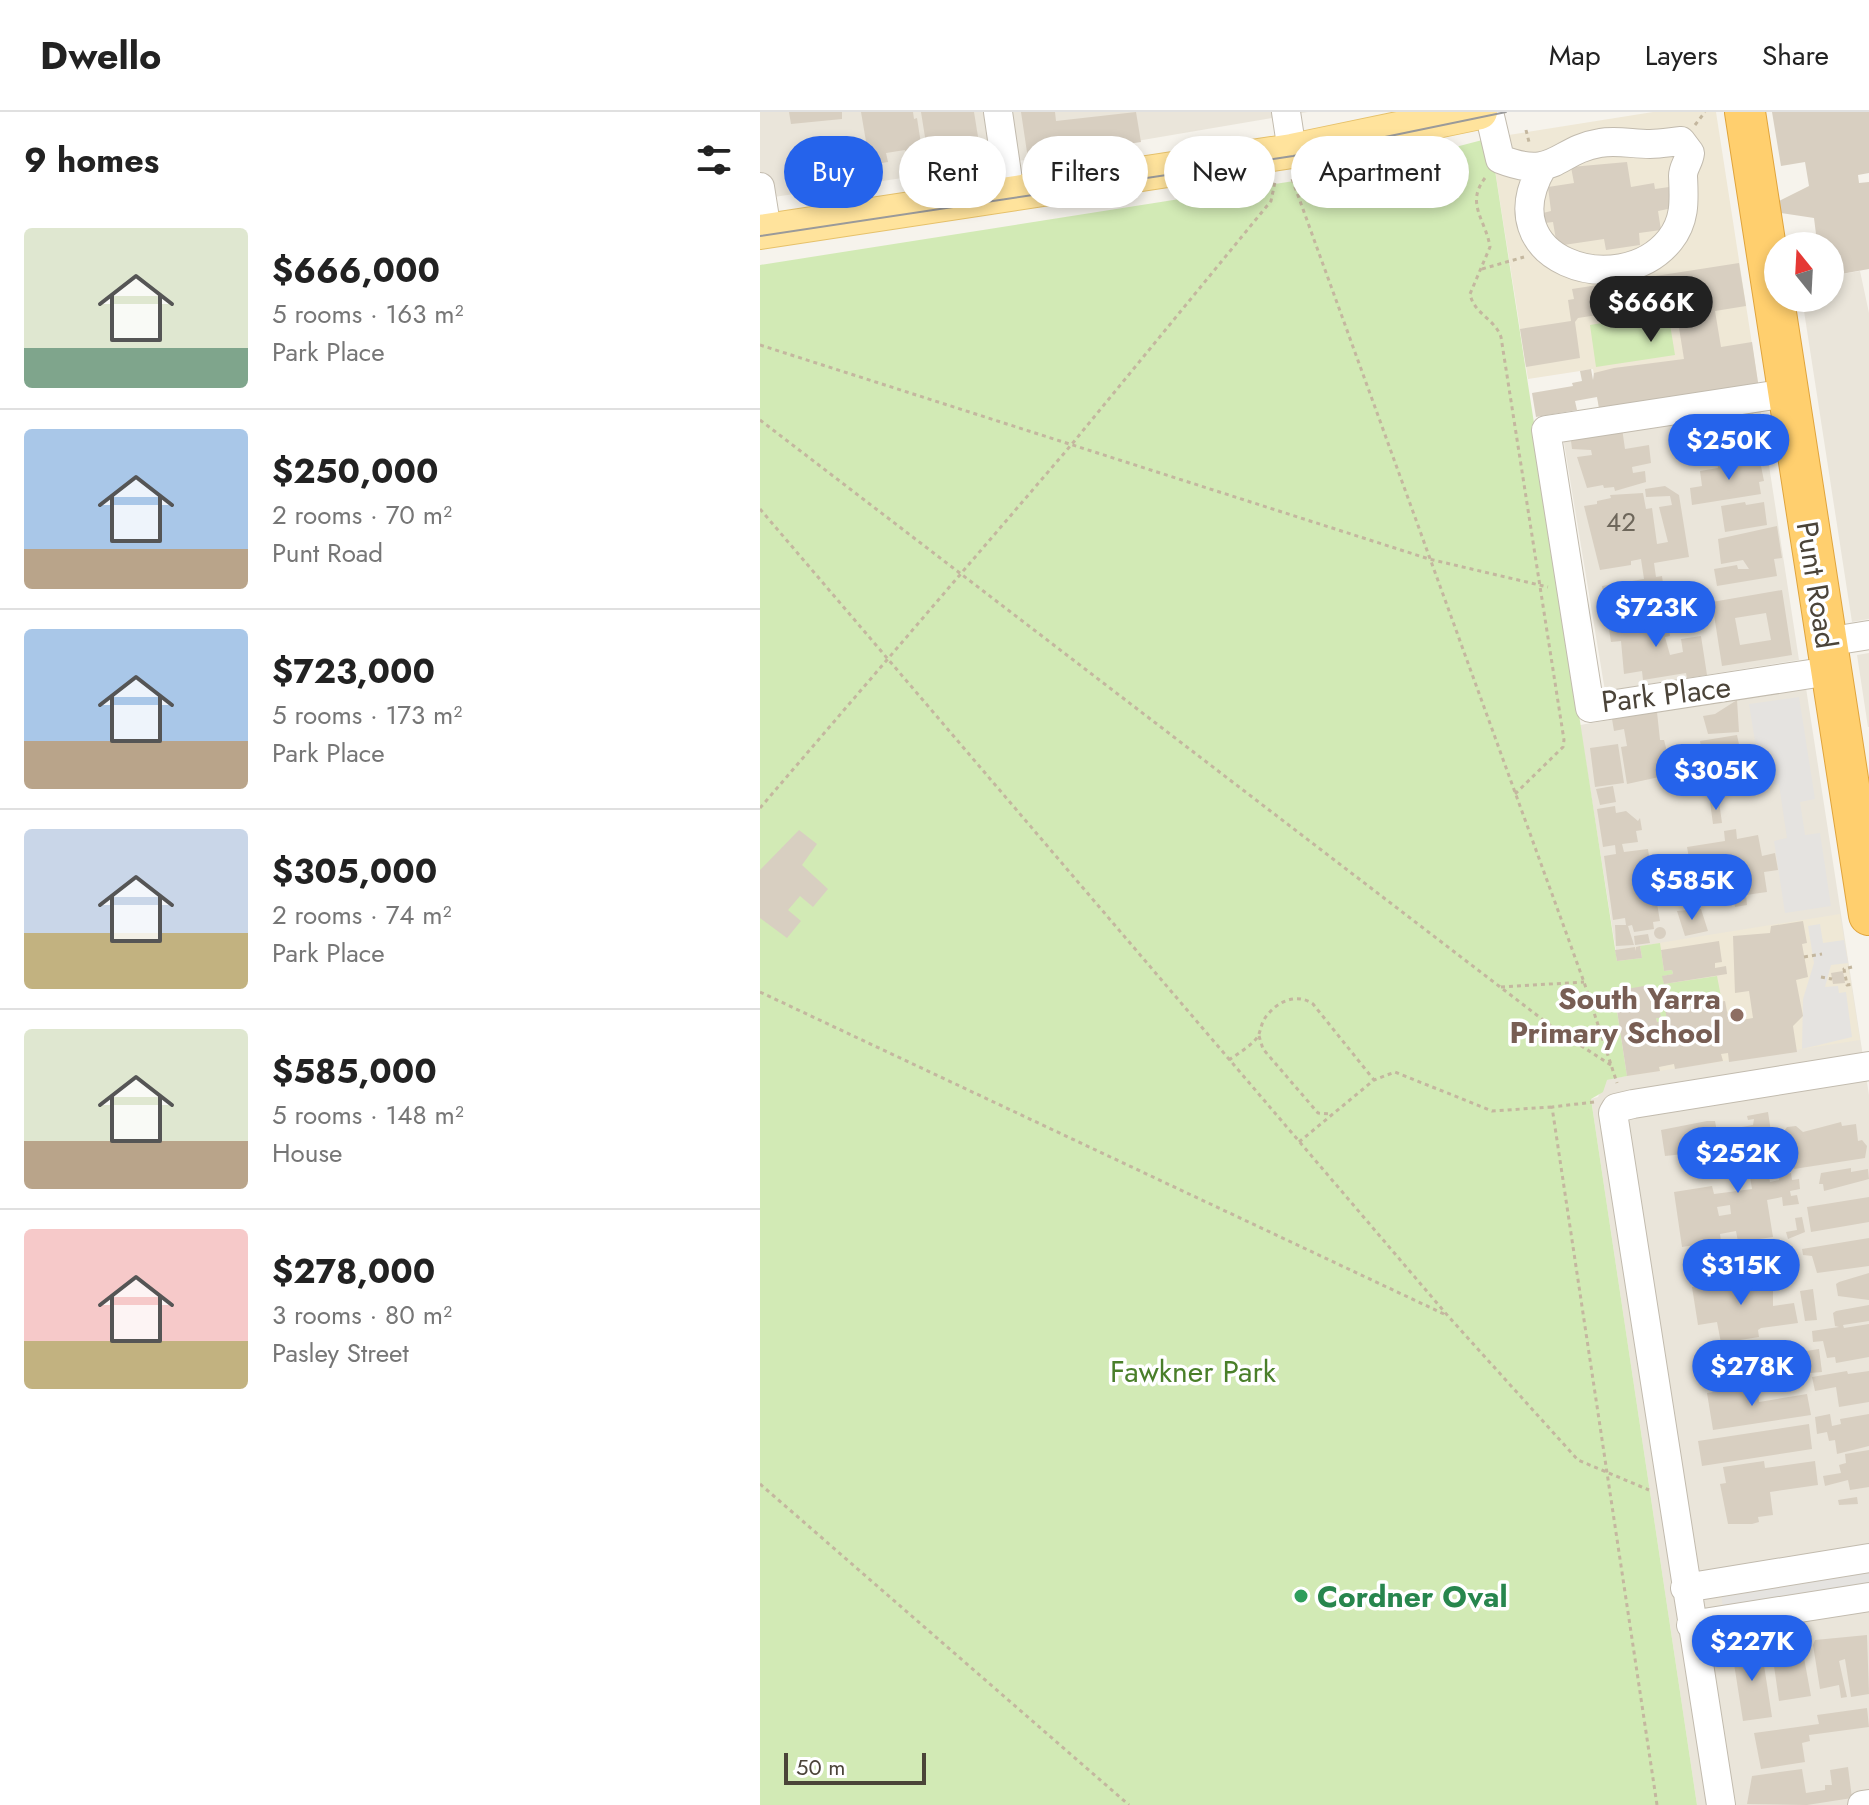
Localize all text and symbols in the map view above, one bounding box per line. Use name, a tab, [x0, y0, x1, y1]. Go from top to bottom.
text: Dwello	[40, 28, 162, 83]
text: Map	[1549, 35, 1601, 76]
text: Layers	[1645, 35, 1718, 76]
text: Share	[1762, 35, 1829, 76]
text: 9 homes	[24, 136, 159, 185]
chip: Buy	[784, 136, 883, 208]
chip: Rent	[899, 136, 1006, 208]
chip: Filters	[1022, 136, 1148, 208]
chip: New	[1164, 136, 1275, 208]
chip: Apartment	[1291, 136, 1469, 208]
icon: filters	[692, 138, 736, 182]
north arrow	[1764, 232, 1844, 312]
map controls	[1764, 232, 1844, 312]
text: $666,000	[272, 246, 440, 295]
icon: home	[88, 260, 184, 356]
pin: $666K	[1595, 276, 1707, 344]
text: $666K	[1608, 283, 1694, 321]
text: 5 rooms · 163 m²	[272, 295, 464, 333]
text: Park Place	[272, 333, 385, 371]
pin: $250K	[1673, 414, 1785, 482]
text: $250K	[1686, 421, 1772, 459]
text: $250,000	[272, 447, 438, 496]
icon: home	[88, 461, 184, 557]
text: 2 rooms · 70 m²	[272, 496, 452, 534]
house number: 42	[1606, 503, 1636, 541]
street label: Punt Road	[1786, 518, 1848, 652]
text: Punt Road	[272, 534, 383, 572]
pin: $723K	[1600, 581, 1712, 649]
text: $723K	[1614, 588, 1698, 626]
text: $723,000	[272, 647, 435, 696]
icon: home	[88, 661, 184, 757]
street label: Park Place	[1599, 665, 1733, 723]
text: 5 rooms · 173 m²	[272, 696, 462, 734]
text: Park Place	[272, 734, 385, 772]
pin: $305K	[1660, 744, 1772, 812]
text: $305K	[1674, 751, 1758, 789]
text: $305,000	[272, 847, 437, 896]
pin: $585K	[1636, 854, 1748, 922]
icon: home	[88, 861, 184, 957]
text: $585K	[1650, 861, 1734, 899]
text: 2 rooms · 74 m²	[272, 896, 452, 934]
text: Park Place	[272, 934, 385, 972]
place label: South Yarra Primary School	[1510, 977, 1721, 1054]
marker: South Yarra Primary School	[1728, 1006, 1746, 1024]
text: $585,000	[272, 1047, 437, 1096]
icon: home	[88, 1061, 184, 1157]
text: 5 rooms · 148 m²	[272, 1096, 464, 1134]
pin: $252K	[1682, 1127, 1794, 1195]
text: House	[272, 1134, 342, 1172]
text: $252K	[1695, 1134, 1781, 1172]
pin: $315K	[1685, 1239, 1797, 1307]
text: $315K	[1701, 1246, 1781, 1284]
text: $278,000	[272, 1247, 435, 1296]
icon: home	[88, 1261, 184, 1357]
text: 3 rooms · 80 m²	[272, 1296, 452, 1334]
text: Pasley Street	[272, 1334, 409, 1372]
pin: $278K	[1696, 1340, 1808, 1408]
text: $278K	[1710, 1347, 1794, 1385]
park label: Fawkner Park	[1110, 1350, 1277, 1393]
place label: Cordner Oval	[1317, 1575, 1508, 1618]
marker: Cordner Oval	[1292, 1587, 1310, 1605]
pin: $227K	[1696, 1615, 1808, 1683]
text: $227K	[1710, 1622, 1794, 1660]
scale bar	[784, 1749, 926, 1785]
text: 50 m	[796, 1751, 845, 1783]

